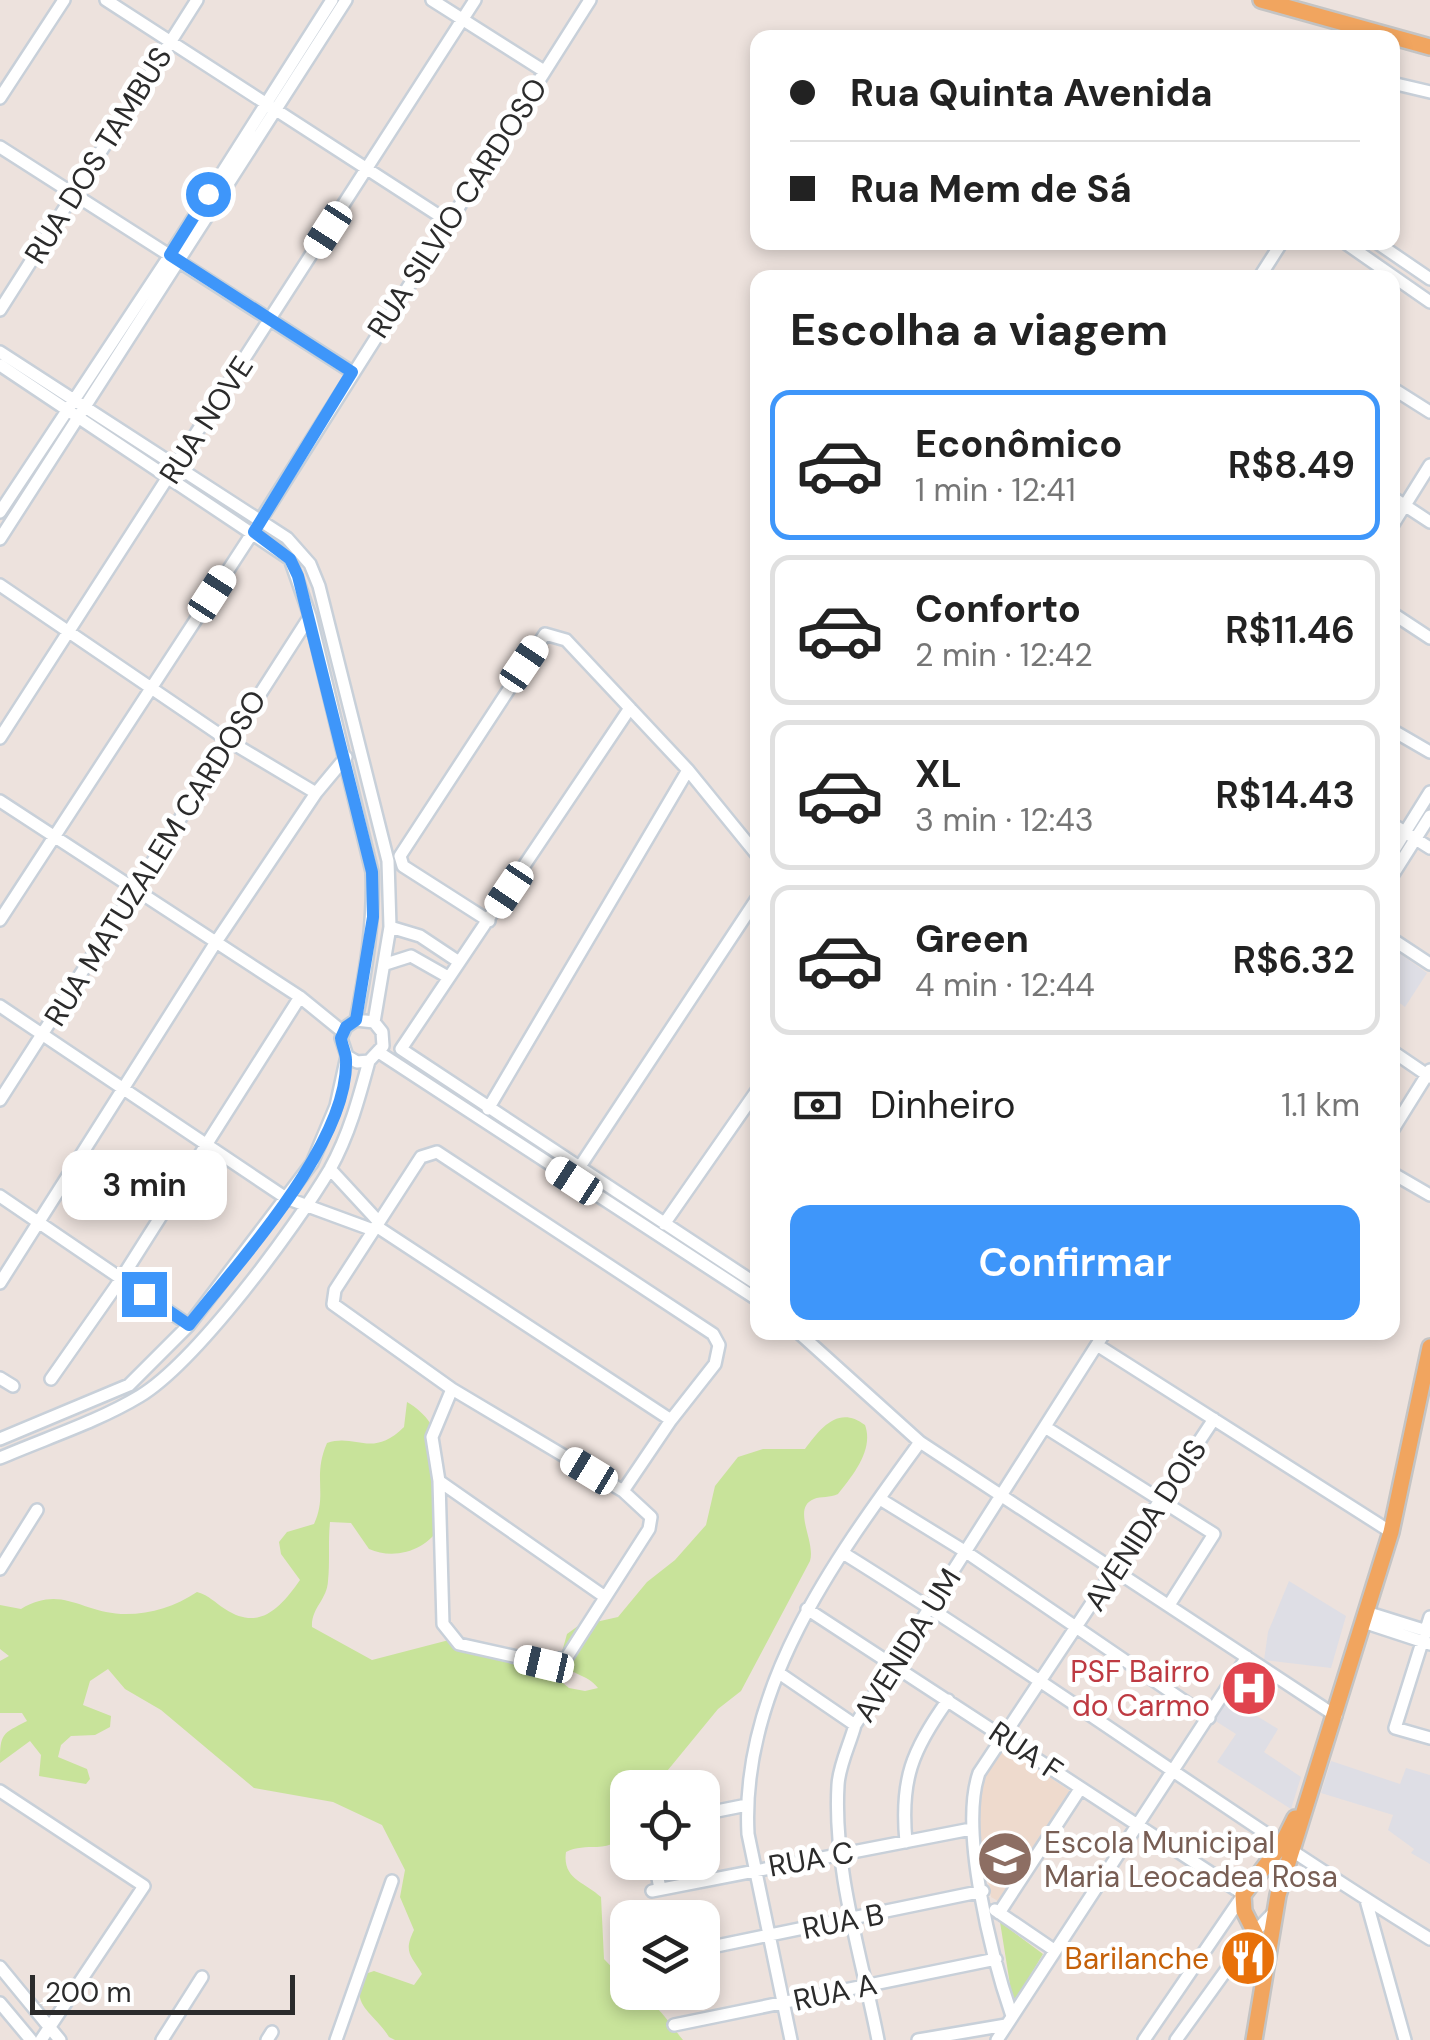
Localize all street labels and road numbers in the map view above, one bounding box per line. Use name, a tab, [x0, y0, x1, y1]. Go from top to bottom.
street label: RUA DOS TAMBUS	[16, 39, 180, 271]
street label: RUA SILVIO CARDOSO	[358, 70, 556, 346]
street label: RUA NOVE	[150, 349, 262, 491]
street label: RUA MATUZALEM CARDOSO	[35, 683, 275, 1033]
street label: AVENIDA DOIS	[1075, 1432, 1215, 1618]
street label: AVENIDA UM	[844, 1561, 970, 1729]
street label: RUA F	[982, 1712, 1070, 1790]
street label: RUA C	[765, 1832, 857, 1886]
street label: RUA B	[799, 1894, 887, 1948]
street label: RUA A	[790, 1964, 880, 2020]

